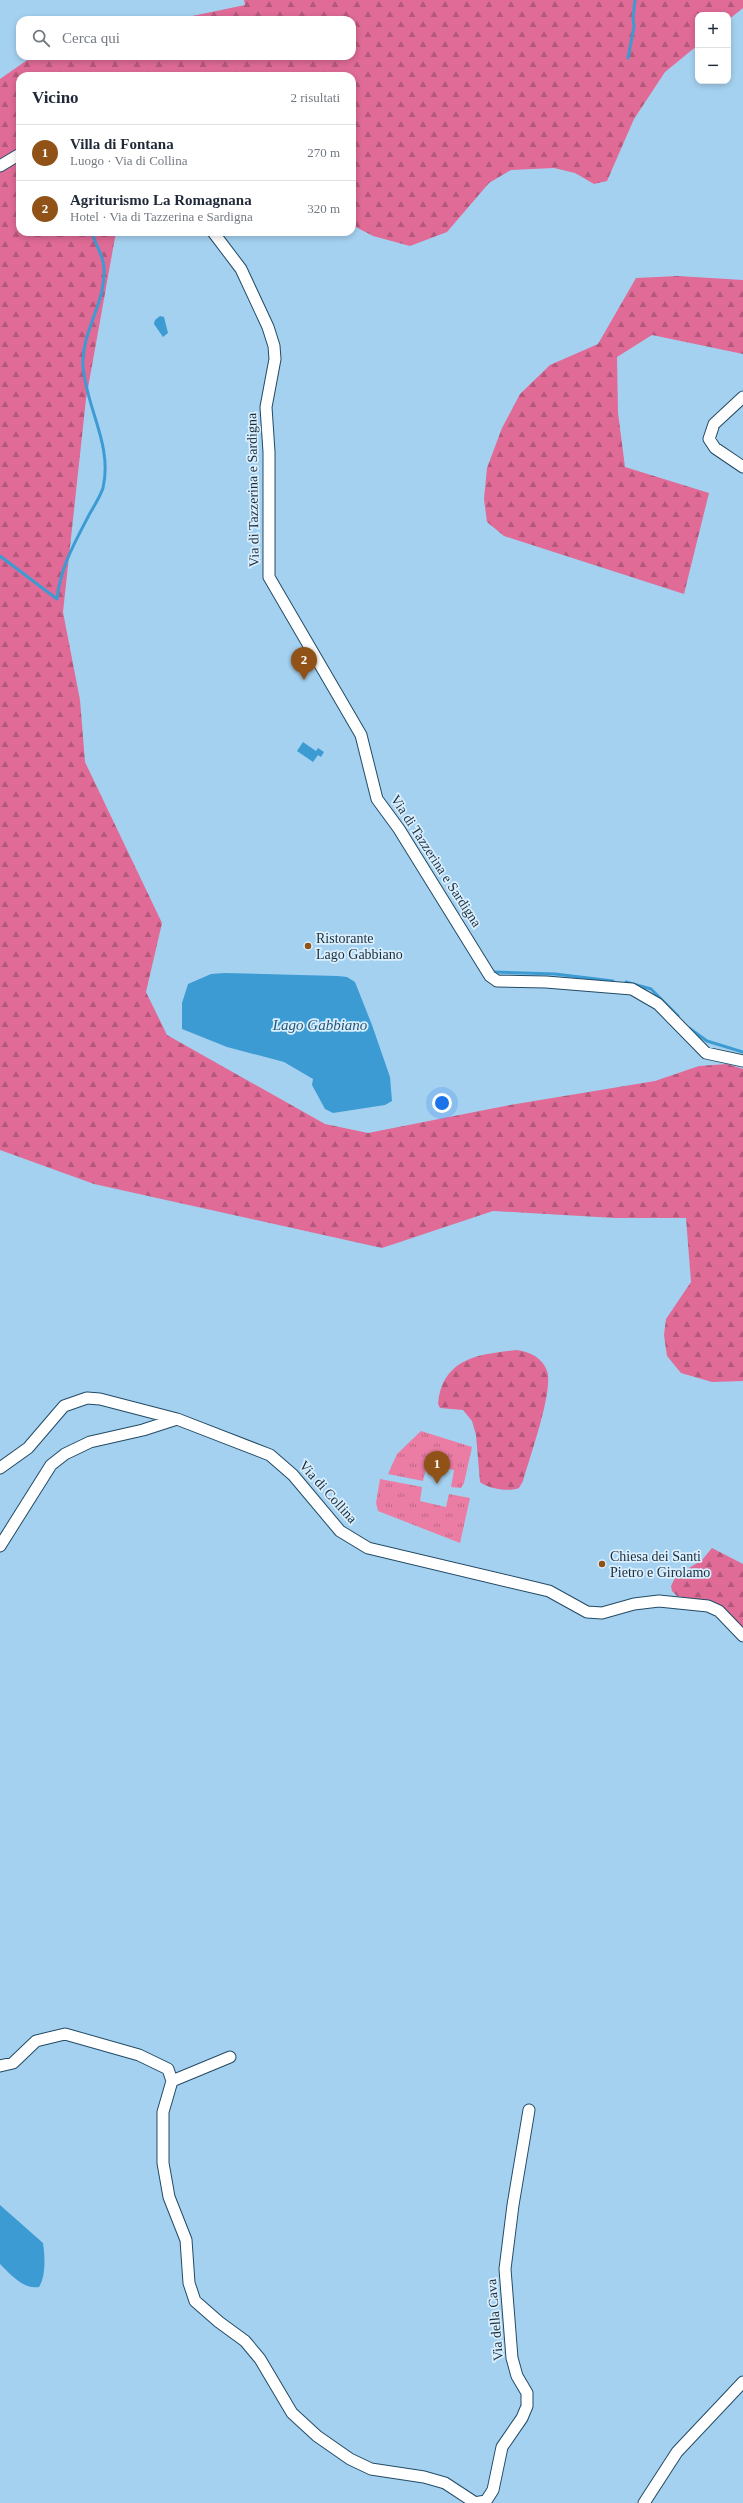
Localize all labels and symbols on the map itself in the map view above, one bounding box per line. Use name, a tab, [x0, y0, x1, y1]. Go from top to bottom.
street label: Via di Tazzerina e Sardigna	[244, 412, 262, 567]
pin: 2	[291, 647, 317, 680]
street label: Via di Tazzerina e Sardigna	[388, 792, 485, 930]
place label: Ristorante Lago Gabbiano	[316, 931, 403, 962]
marker: Ristorante Lago Gabbiano	[303, 941, 313, 951]
water label: Lago Gabbiano	[272, 1017, 368, 1033]
your location	[432, 1093, 452, 1113]
pin: 1	[424, 1451, 450, 1484]
street label: Via di Collina	[296, 1458, 360, 1527]
place label: Chiesa dei Santi Pietro e Girolamo	[610, 1549, 710, 1580]
marker: Chiesa dei Santi Pietro e Girolamo	[597, 1559, 607, 1569]
street label: Via della Cava	[484, 2278, 506, 2362]

